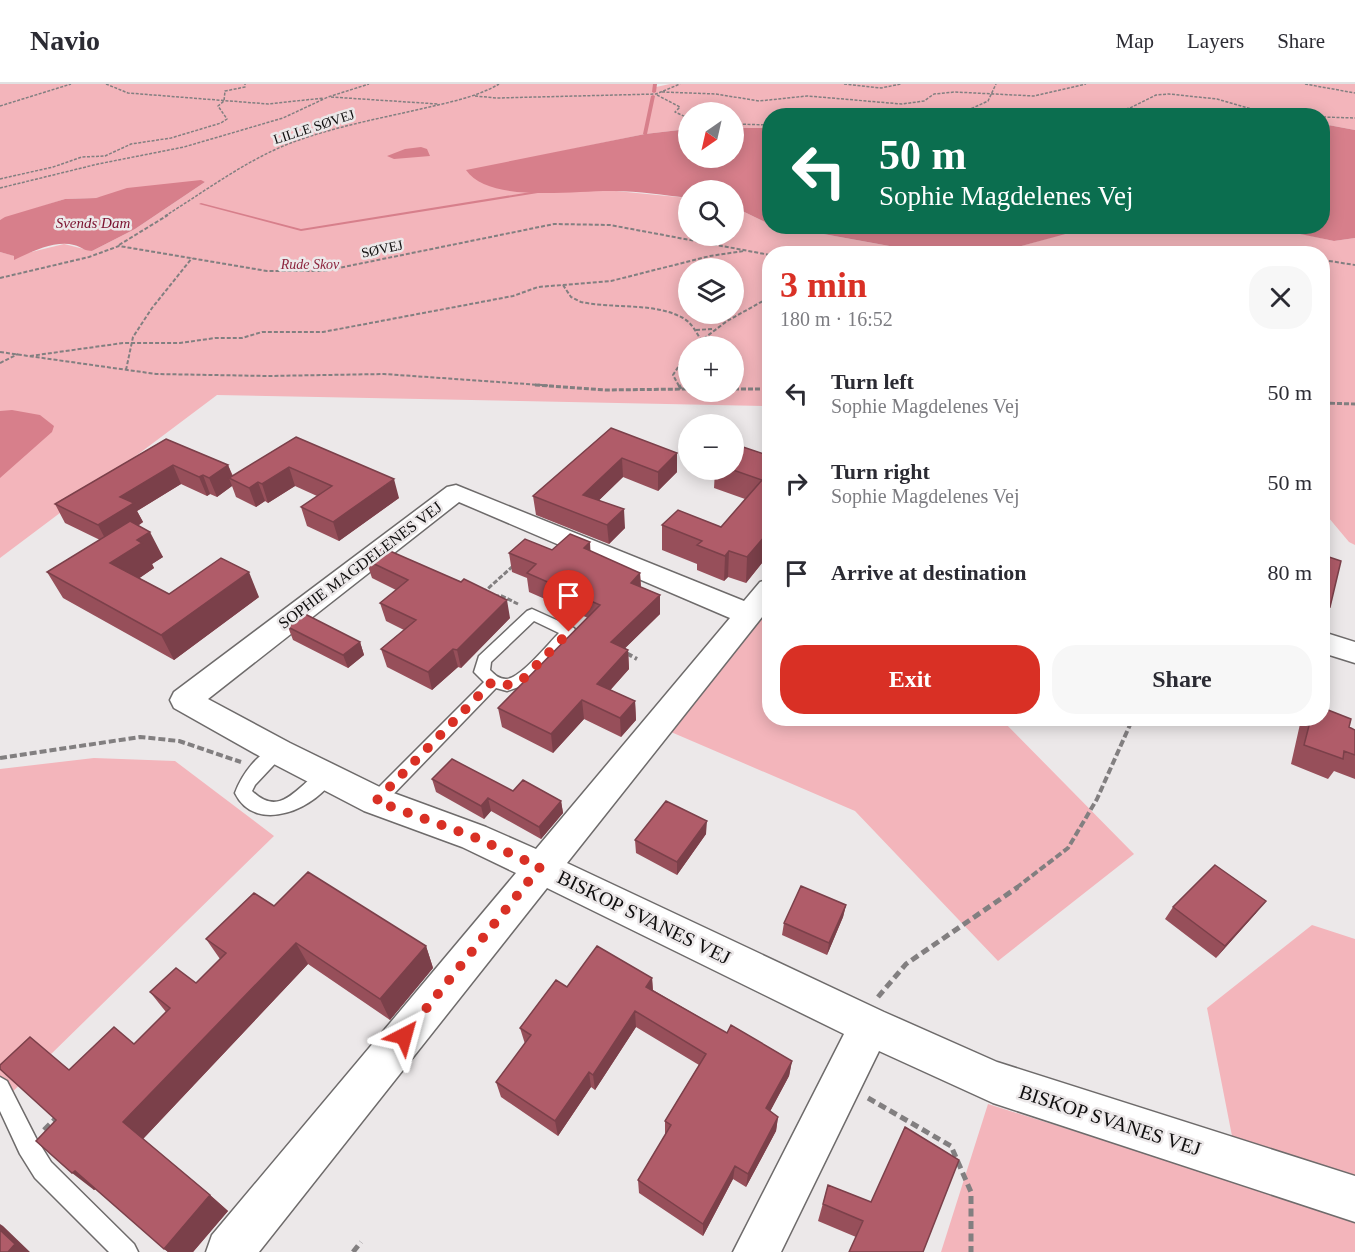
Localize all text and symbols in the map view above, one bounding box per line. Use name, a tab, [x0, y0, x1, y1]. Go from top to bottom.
text: Navio	[30, 25, 100, 56]
text: Map	[1116, 29, 1154, 53]
text: Layers	[1187, 29, 1244, 53]
text: Share	[1277, 29, 1325, 53]
north arrow	[678, 102, 744, 168]
map controls	[678, 102, 744, 480]
street label: LILLE SØVEJ	[272, 107, 357, 147]
icon: left	[780, 132, 858, 210]
text: 50 m	[879, 132, 967, 178]
button: search	[678, 180, 744, 246]
text: Sophie Magdelenes Vej	[879, 181, 1133, 211]
water label: Svends Dam	[56, 215, 130, 231]
street label: SØVEJ	[360, 237, 405, 261]
park label: Rude Skov	[280, 257, 340, 272]
button: layers	[678, 258, 744, 324]
text: 3 min	[780, 265, 867, 305]
button: close	[1249, 266, 1312, 329]
text: 180 m · 16:52	[780, 308, 893, 330]
button: +	[678, 336, 744, 402]
text: Turn left	[831, 369, 914, 394]
icon: left	[780, 377, 813, 410]
text: 50 m	[1267, 380, 1312, 405]
text: Sophie Magdelenes Vej	[831, 395, 1020, 417]
button: −	[678, 414, 744, 480]
text: Turn right	[831, 459, 930, 484]
icon: right	[780, 467, 813, 500]
text: 50 m	[1267, 470, 1312, 495]
text: Sophie Magdelenes Vej	[831, 485, 1020, 507]
street label: SOPHIE MAGDELENES VEJ	[275, 498, 445, 632]
icon: arrive	[780, 557, 813, 590]
text: Arrive at destination	[831, 560, 1027, 585]
text: 80 m	[1267, 560, 1312, 585]
pin	[543, 570, 594, 632]
icon: arrive	[552, 579, 585, 612]
button: Exit	[780, 645, 1040, 714]
button: Share	[1052, 645, 1312, 714]
street label: BISKOP SVANES VEJ	[554, 866, 734, 969]
position arrow	[372, 1004, 436, 1068]
street label: BISKOP SVANES VEJ	[1016, 1080, 1204, 1160]

